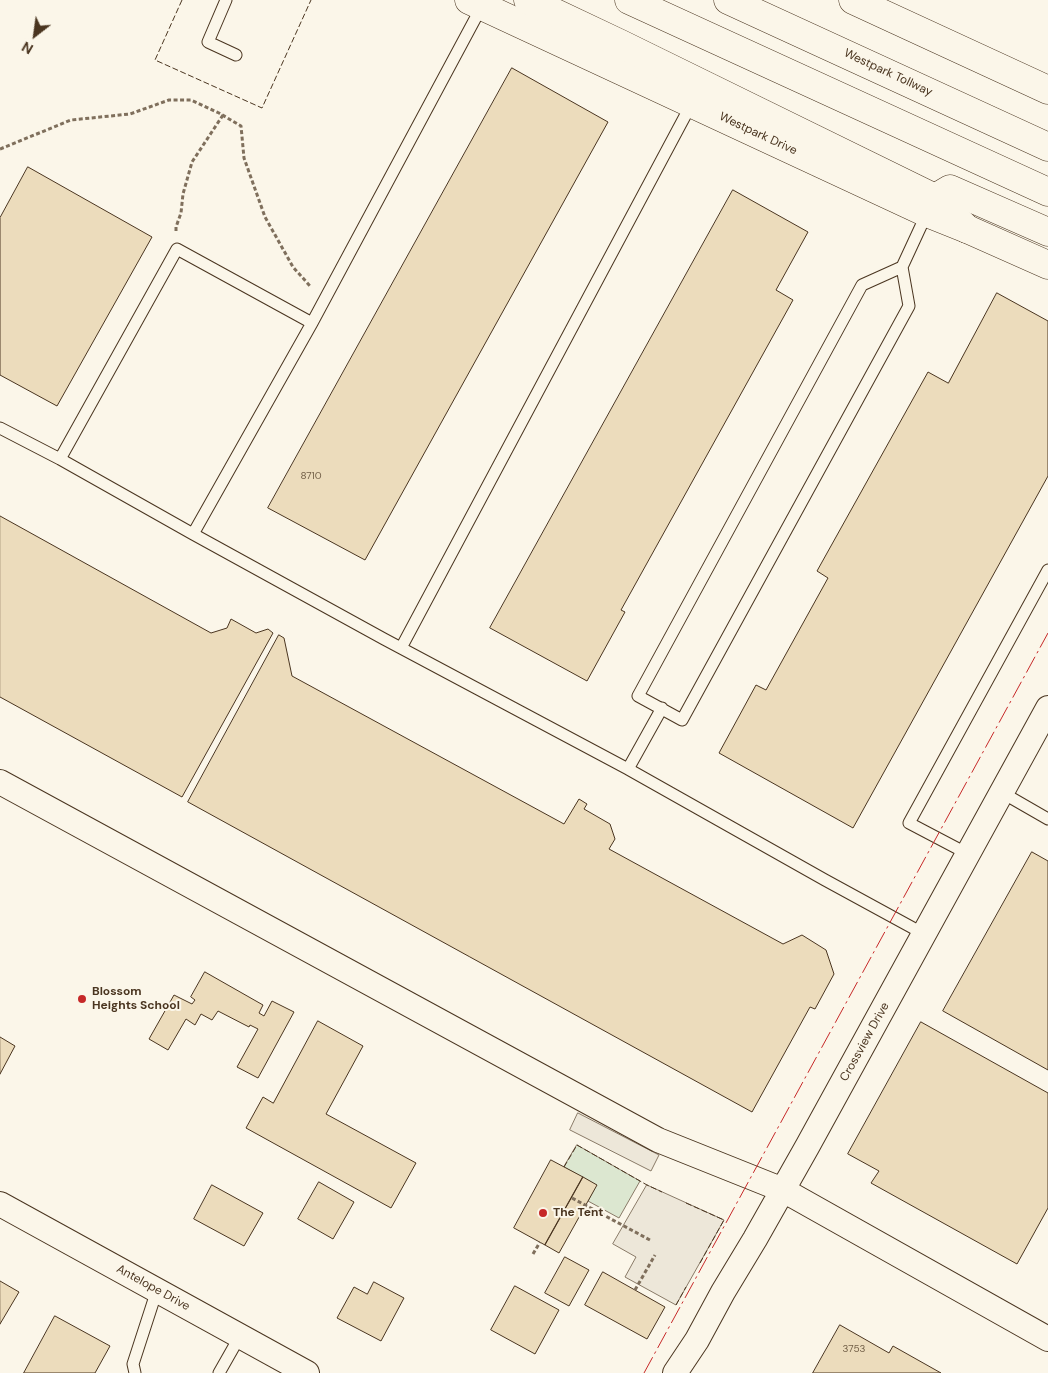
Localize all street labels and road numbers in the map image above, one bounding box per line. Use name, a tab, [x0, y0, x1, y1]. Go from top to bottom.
street label: Westpark Tollway	[841, 46, 935, 100]
street label: Westpark Drive	[717, 110, 799, 158]
street label: Crossview Drive	[837, 1000, 893, 1084]
street label: Antelope Drive	[114, 1262, 192, 1314]

